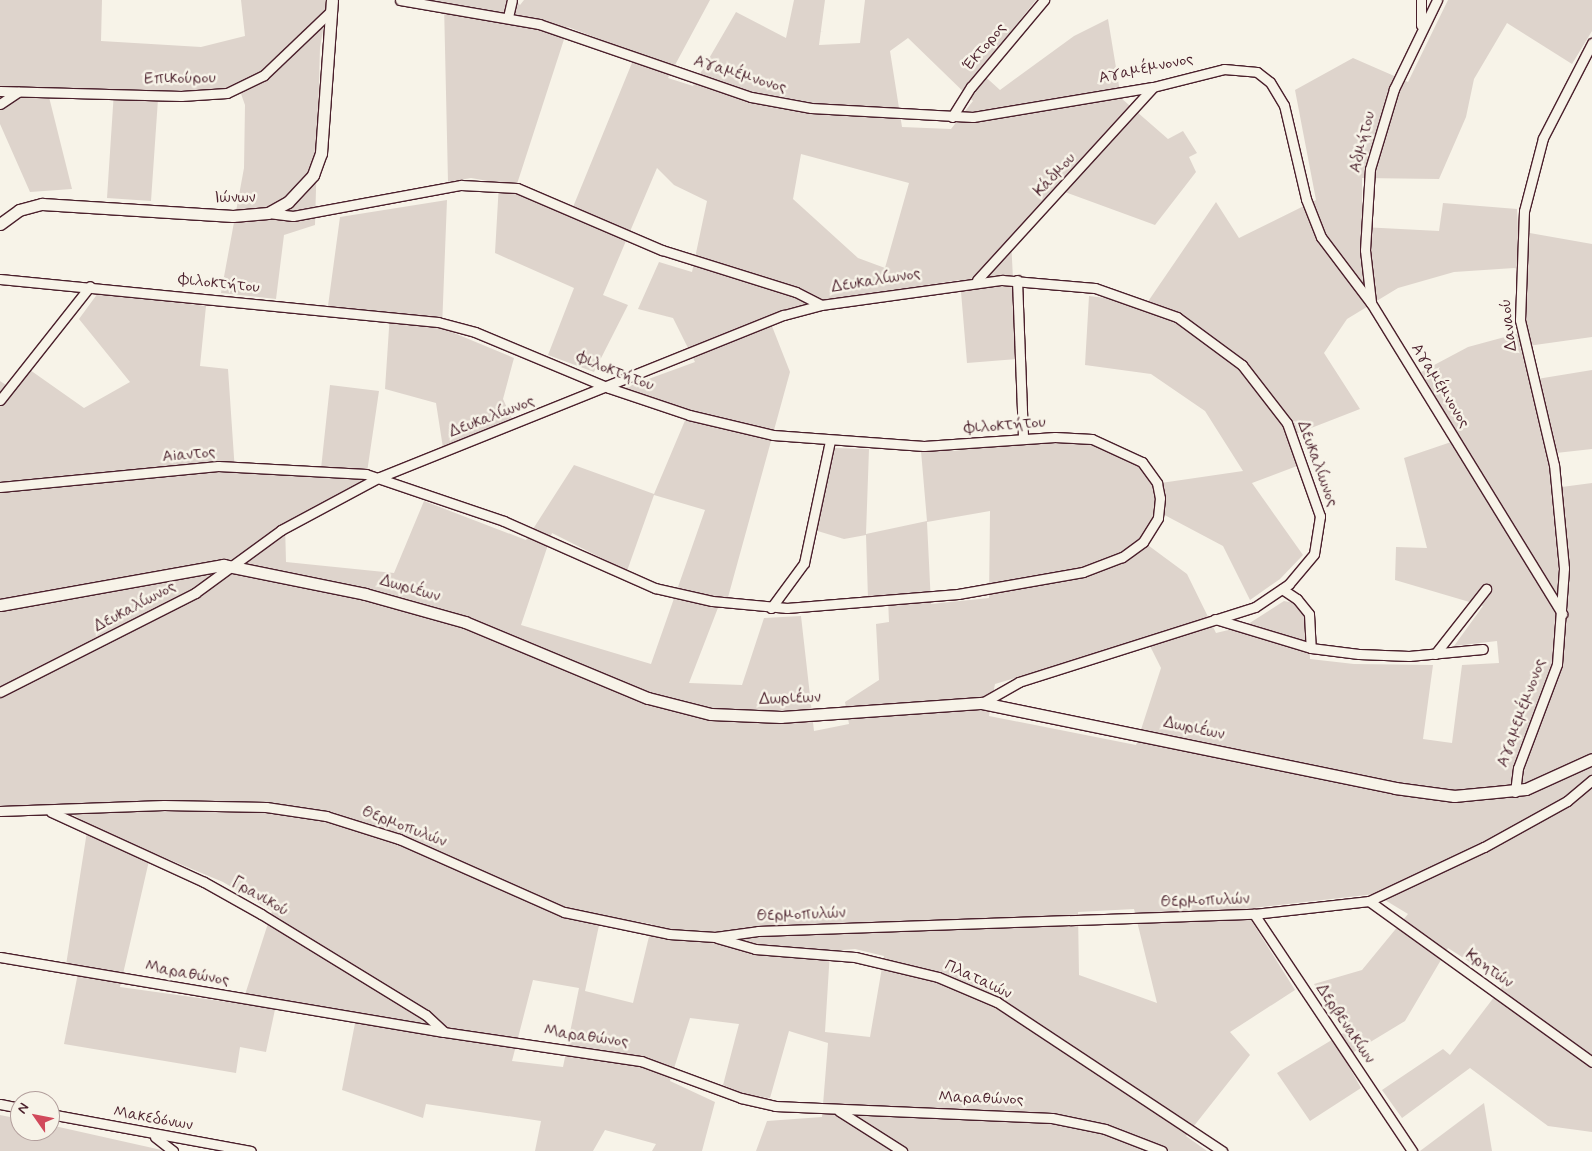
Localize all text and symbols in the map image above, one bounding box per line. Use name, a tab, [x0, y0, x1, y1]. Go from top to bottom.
street label: Έκτορος	[959, 19, 1011, 75]
street label: Αγαμέμνονος	[1097, 50, 1195, 88]
street label: Αγαμέμνονος	[691, 52, 789, 98]
street label: Επικούρου	[144, 69, 216, 89]
street label: Αδμήτου	[1346, 109, 1380, 175]
street label: Κάδμου	[1030, 149, 1080, 201]
street label: Ιώνων	[214, 188, 256, 208]
street label: Δευκαλίωνος	[830, 264, 922, 298]
street label: Φιλοκτήτου	[177, 270, 261, 298]
street label: Δαναού	[1496, 298, 1522, 352]
street label: Αγαμέμνονος	[1406, 340, 1474, 432]
street label: Φιλοκτήτου	[573, 348, 657, 396]
street label: Δευκαλίωνος	[447, 392, 537, 442]
street label: Φιλοκτήτου	[963, 413, 1047, 439]
street label: Δευκαλίωνος	[1293, 418, 1341, 510]
street label: Aiαντος	[162, 443, 216, 467]
street label: Δωριέων	[378, 571, 442, 607]
street label: Δευκαλίωνος	[91, 577, 179, 637]
street label: Αγαμεμέμνονος	[1493, 656, 1551, 770]
street label: Δωριέων	[759, 688, 821, 710]
street label: Δωριέων	[1162, 713, 1226, 745]
street label: Θερμοπυλών	[359, 802, 449, 852]
street label: Γρανικού	[228, 873, 292, 921]
street label: Θερμοπυλών	[1160, 890, 1250, 912]
street label: Θερμοπυλών	[756, 904, 846, 926]
street label: Κρητών	[1461, 945, 1517, 993]
street label: Πλαταιών	[941, 956, 1015, 1004]
street label: Μαραθώνος	[143, 957, 231, 991]
street label: Δερβενακίων	[1311, 980, 1379, 1068]
street label: Μαραθώνος	[542, 1022, 630, 1052]
street label: Μαραθώνος	[938, 1088, 1024, 1110]
north arrow	[10, 1091, 60, 1141]
text: N	[13, 1100, 33, 1117]
street label: Μακεδόνων	[112, 1103, 194, 1135]

